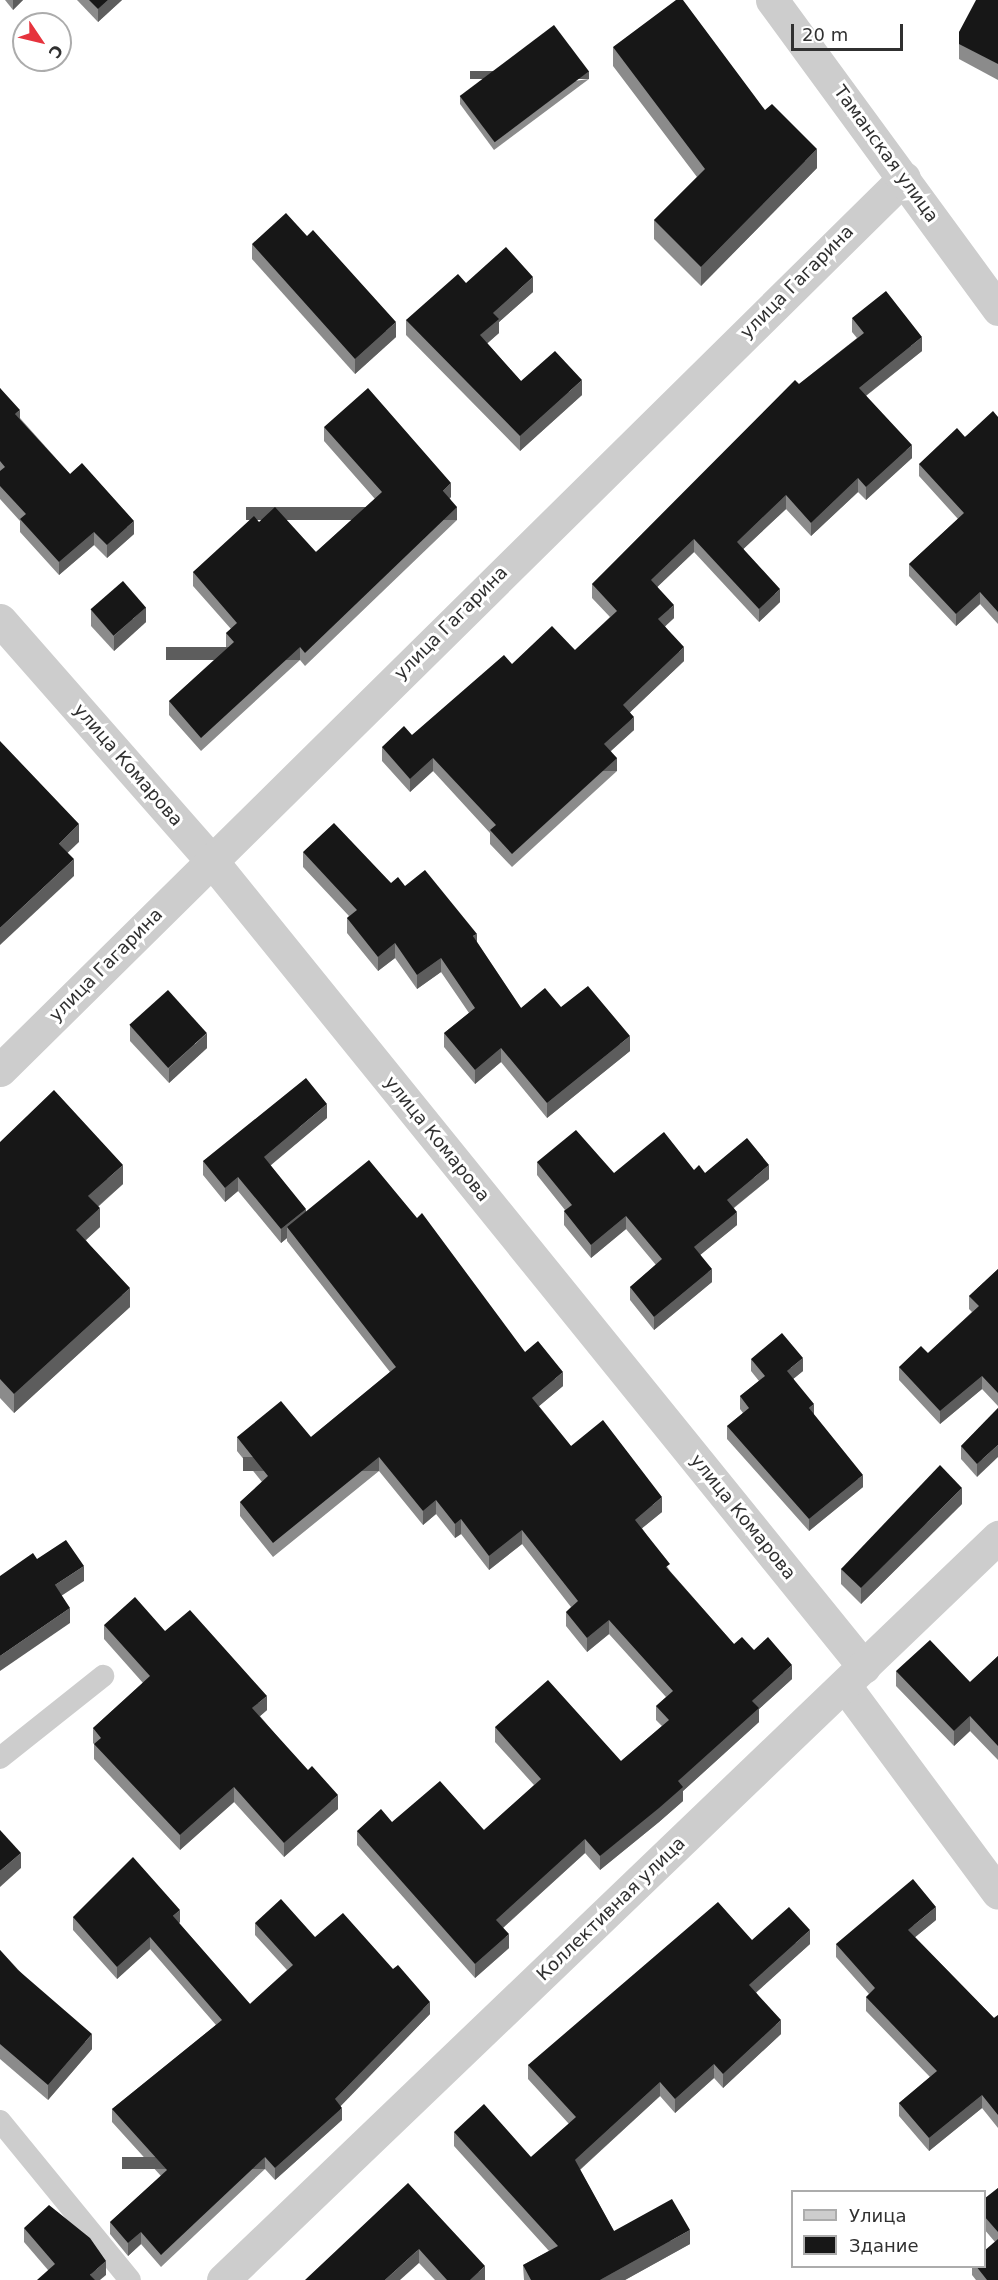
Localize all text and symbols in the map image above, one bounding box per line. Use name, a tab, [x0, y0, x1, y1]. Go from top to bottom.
north arrow	[12, 12, 72, 72]
scale bar	[794, 12, 906, 50]
text: 20 m	[802, 24, 848, 45]
text: С	[44, 41, 67, 62]
street label: Таманская улица	[829, 81, 943, 227]
street label: улица Гагарина	[736, 221, 858, 343]
street label: улица Гагарина	[390, 562, 512, 684]
street label: улица Комарова	[69, 699, 187, 831]
street label: улица Гагарина	[45, 904, 167, 1026]
street label: улица Комарова	[380, 1072, 494, 1206]
street label: улица Комарова	[686, 1450, 800, 1584]
street label: Коллективная улица	[532, 1832, 690, 1986]
legend	[791, 2190, 986, 2268]
text: Улица	[849, 2205, 906, 2226]
text: Здание	[849, 2235, 919, 2256]

